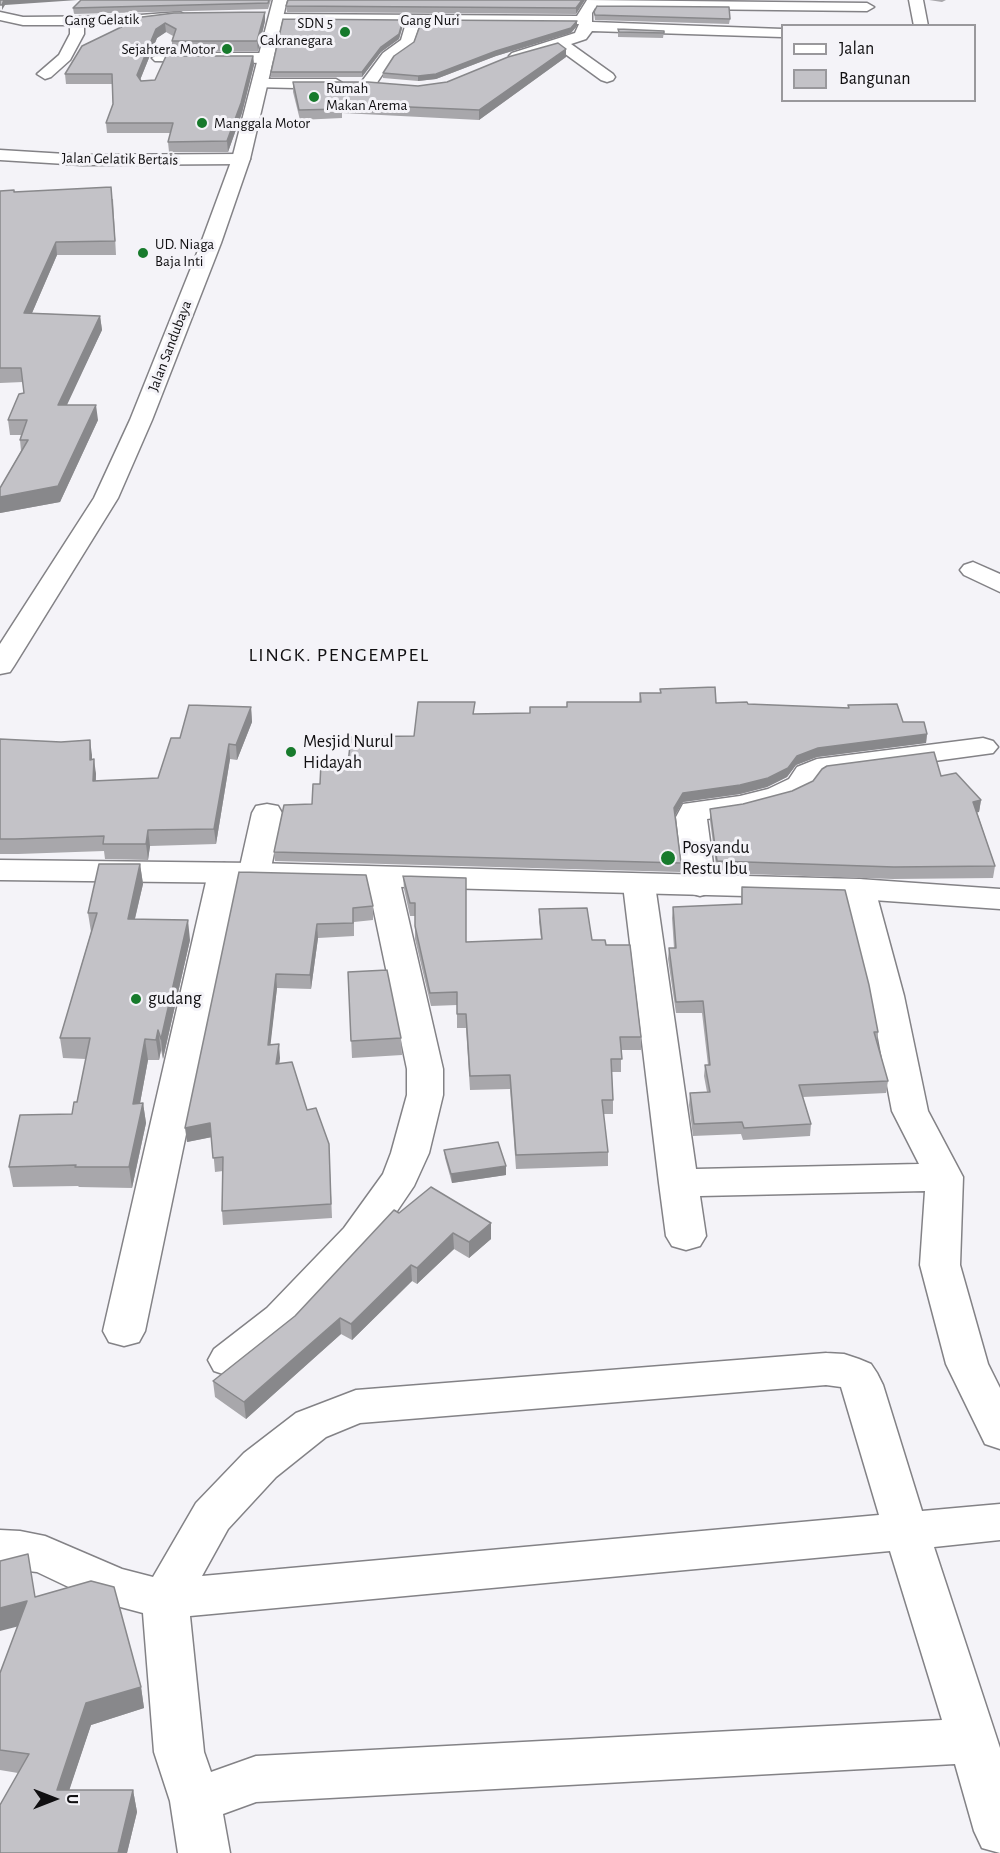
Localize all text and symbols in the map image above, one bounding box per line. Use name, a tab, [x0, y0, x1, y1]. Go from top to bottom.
street label: Gang Gelatik	[65, 10, 139, 30]
street label: Gang Nuri	[400, 11, 460, 29]
place label: SDN 5 Cakranegara	[260, 14, 333, 49]
legend	[781, 24, 976, 102]
marker: SDN 5 Cakranegara	[338, 25, 352, 39]
place label: Sejahtera Motor	[121, 40, 215, 58]
text: Jalan	[839, 40, 874, 58]
marker: Sejahtera Motor	[220, 42, 234, 56]
text: Bangunan	[839, 70, 911, 88]
place label: Rumah Makan Arema	[326, 79, 407, 114]
marker: Rumah Makan Arema	[307, 90, 321, 104]
place label: Manggala Motor	[214, 114, 310, 132]
marker: Manggala Motor	[195, 116, 209, 130]
street label: Jalan Gelatik Bertais	[62, 149, 178, 169]
place label: UD. Niaga Baja Inti	[155, 235, 214, 270]
marker: UD. Niaga Baja Inti	[136, 246, 150, 260]
street label: Jalan Sandubaya	[144, 298, 196, 394]
district label: LINGK. PENGEMPEL	[249, 643, 429, 667]
place label: Mesjid Nurul Hidayah	[303, 731, 394, 774]
marker: Mesjid Nurul Hidayah	[284, 745, 298, 759]
place label: Posyandu Restu Ibu	[682, 837, 749, 880]
marker: Posyandu Restu Ibu	[659, 849, 677, 867]
place label: gudang	[148, 988, 201, 1010]
marker: gudang	[129, 992, 143, 1006]
north arrow	[24, 1769, 84, 1829]
text: U	[64, 1794, 80, 1804]

